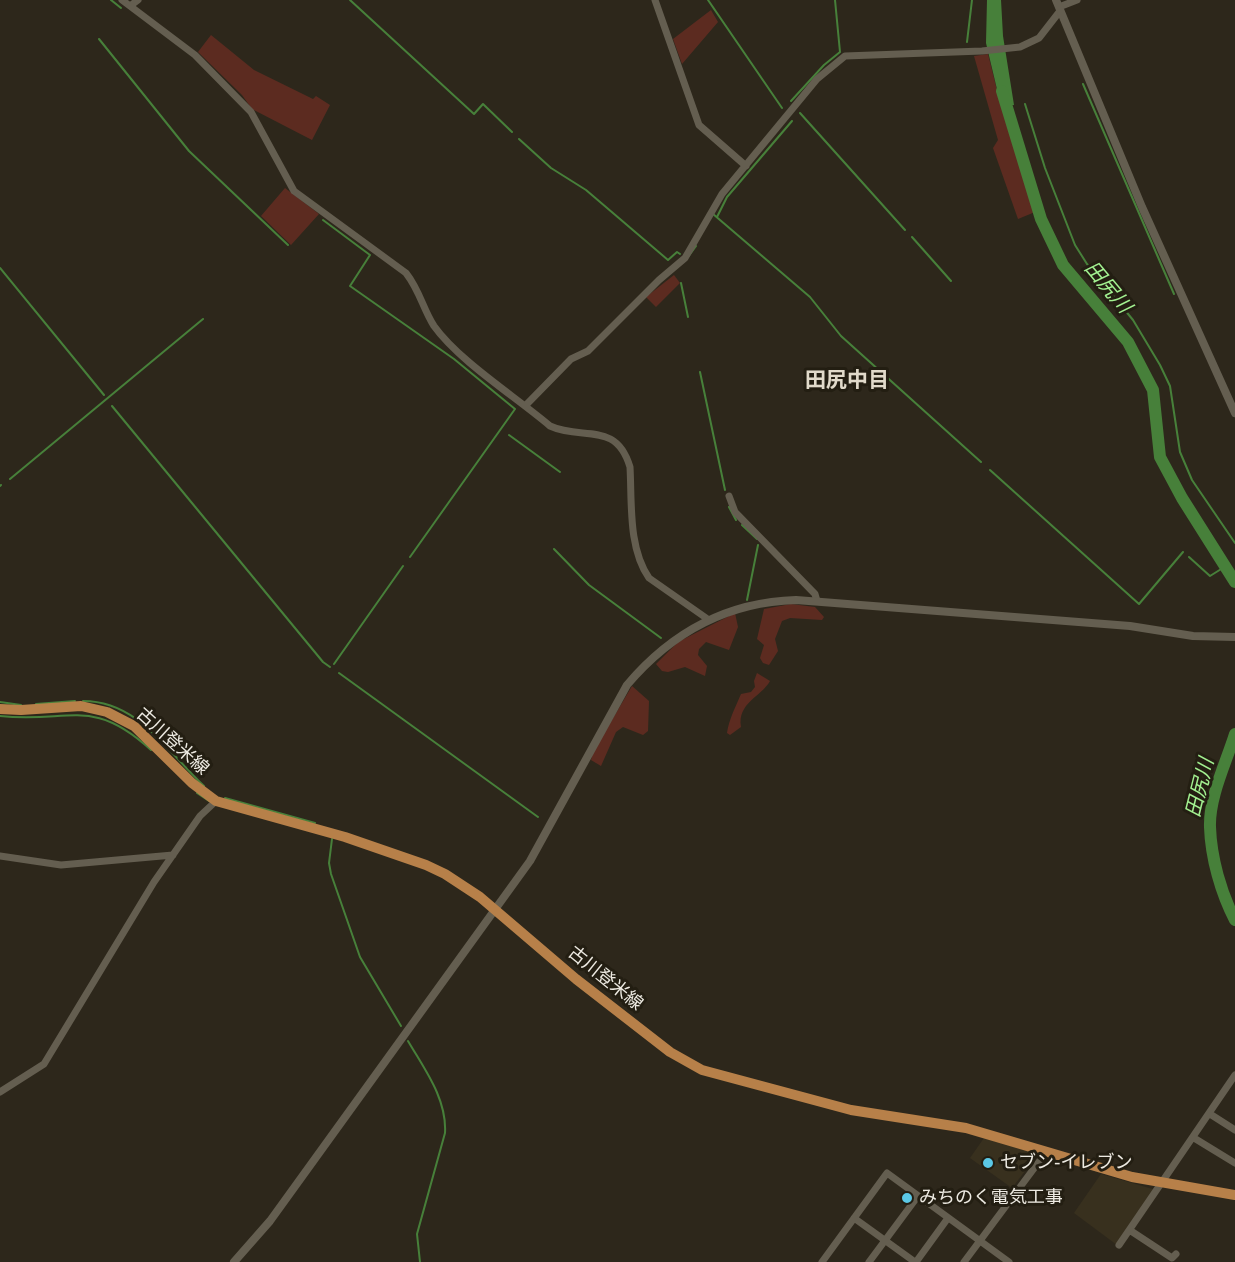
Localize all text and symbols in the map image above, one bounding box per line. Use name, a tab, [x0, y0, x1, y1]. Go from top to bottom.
water label: 田尻川	[1079, 257, 1135, 319]
district label: 田尻中目	[805, 369, 889, 395]
street label: 古川登米線	[131, 704, 213, 780]
water label: 田尻川	[1182, 756, 1220, 820]
street label: 古川登米線	[563, 942, 647, 1016]
place label: セブン-イレブン	[1000, 1152, 1132, 1174]
marker: セブン-イレブン	[981, 1156, 995, 1170]
place label: みちのく電気工事	[919, 1187, 1063, 1209]
marker: みちのく電気工事	[900, 1191, 914, 1205]

